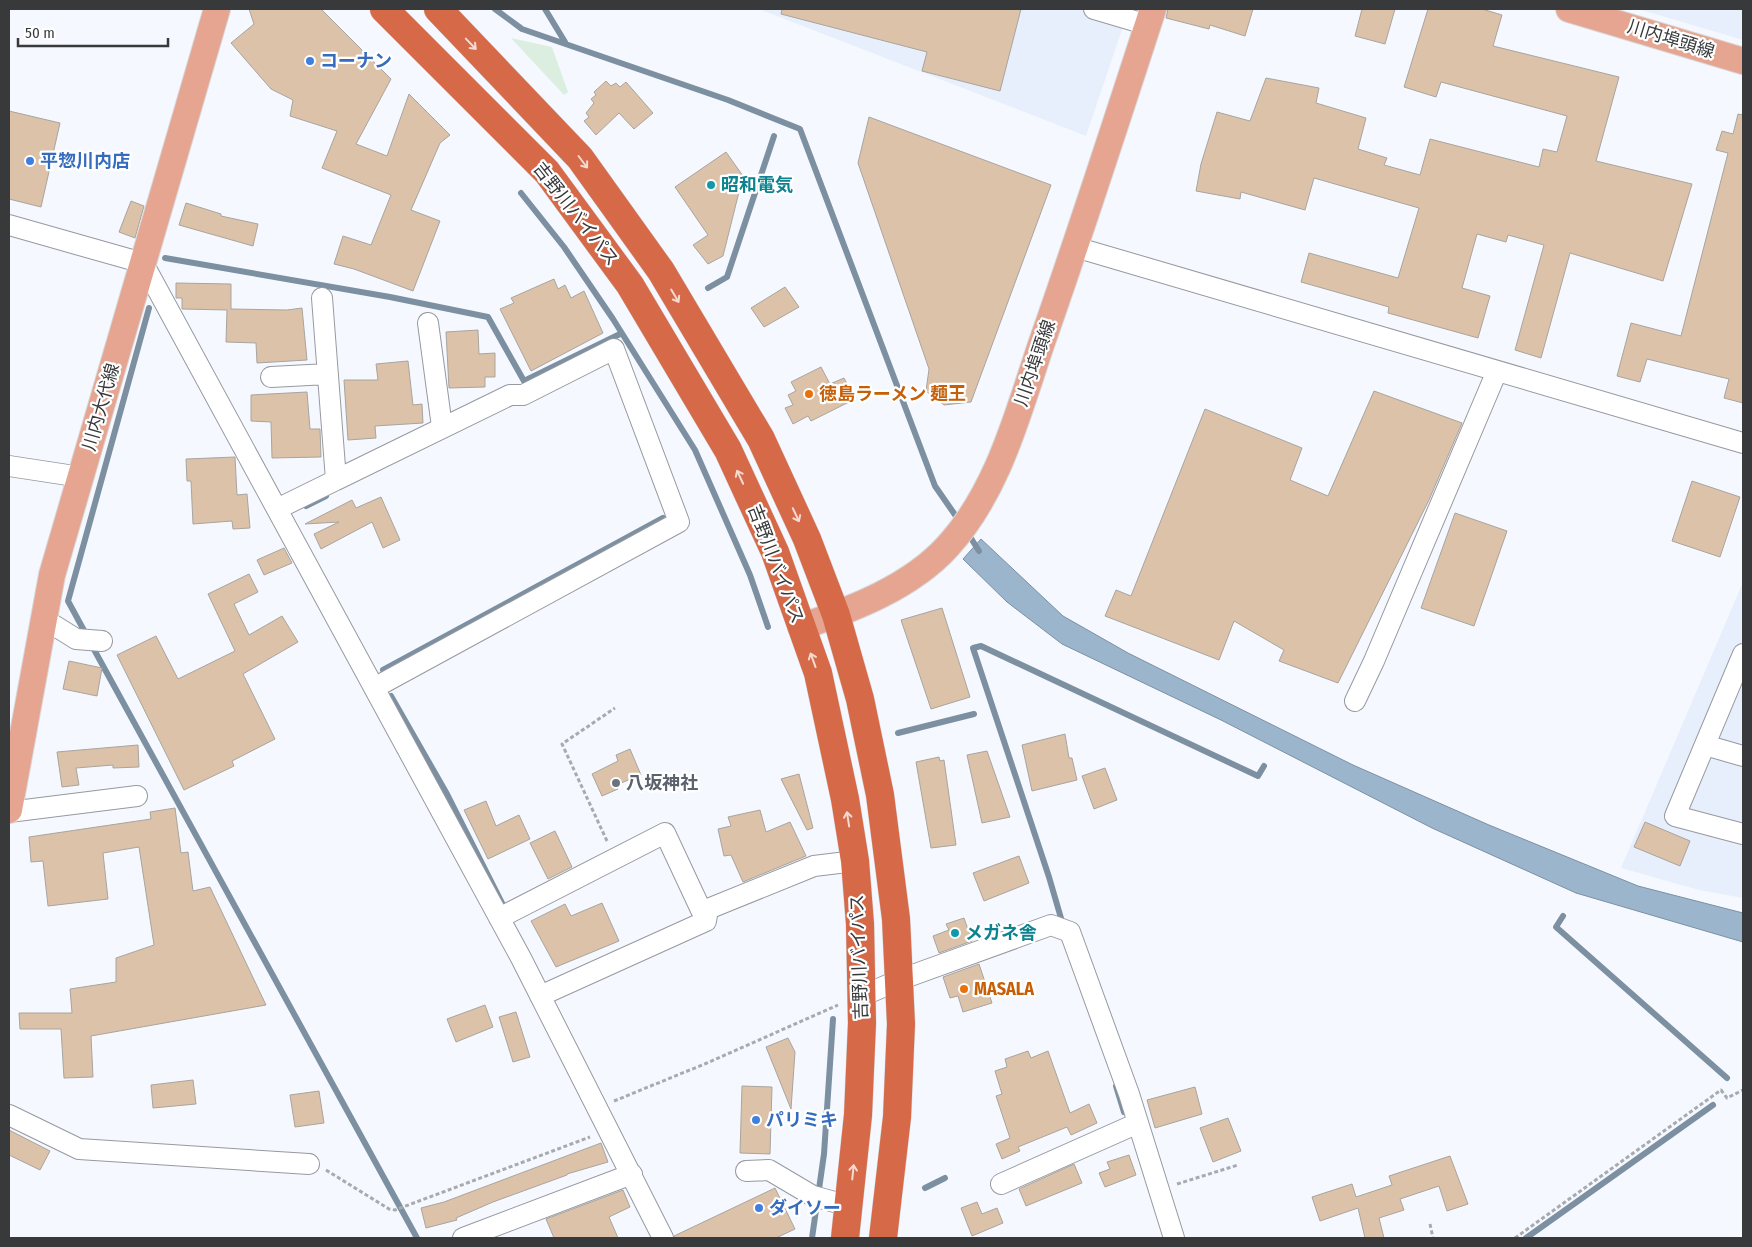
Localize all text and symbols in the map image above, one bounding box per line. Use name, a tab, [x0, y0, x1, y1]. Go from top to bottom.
scale bar	[18, 15, 168, 47]
street label: 川内埠頭線	[1625, 15, 1717, 63]
text: 50 m	[25, 24, 55, 42]
one-way arrow	[465, 38, 477, 50]
place label: コーナン	[320, 50, 392, 72]
marker: コーナン	[304, 55, 316, 67]
place label: 平惣川内店	[40, 150, 130, 172]
marker: 平惣川内店	[24, 155, 36, 167]
one-way arrow	[577, 155, 588, 168]
street label: 吉野川バイパス	[529, 158, 623, 270]
place label: 昭和電気	[721, 174, 793, 196]
marker: 昭和電気	[705, 179, 717, 191]
one-way arrow	[671, 288, 681, 302]
street label: 川内埠頭線	[1010, 317, 1060, 409]
street label: 川内大代線	[78, 361, 124, 453]
place label: 徳島ラーメン 麺王	[819, 383, 966, 405]
marker: 徳島ラーメン 麺王	[803, 388, 815, 400]
one-way arrow	[735, 470, 745, 485]
street label: 吉野川バイパス	[743, 501, 809, 627]
one-way arrow	[791, 507, 801, 522]
one-way arrow	[808, 653, 817, 668]
place label: 八坂神社	[626, 772, 698, 794]
marker: 八坂神社	[610, 777, 622, 789]
one-way arrow	[843, 811, 853, 827]
street label: 吉野川バイパス	[846, 894, 872, 1020]
place label: メガネ舎	[965, 922, 1037, 944]
marker: メガネ舎	[949, 927, 961, 939]
place label: MASALA	[974, 978, 1034, 1000]
marker: MASALA	[958, 983, 970, 995]
place label: パリミキ	[766, 1109, 838, 1131]
marker: パリミキ	[750, 1114, 762, 1126]
one-way arrow	[848, 1165, 857, 1181]
place label: ダイソー	[769, 1197, 841, 1219]
marker: ダイソー	[753, 1202, 765, 1214]

